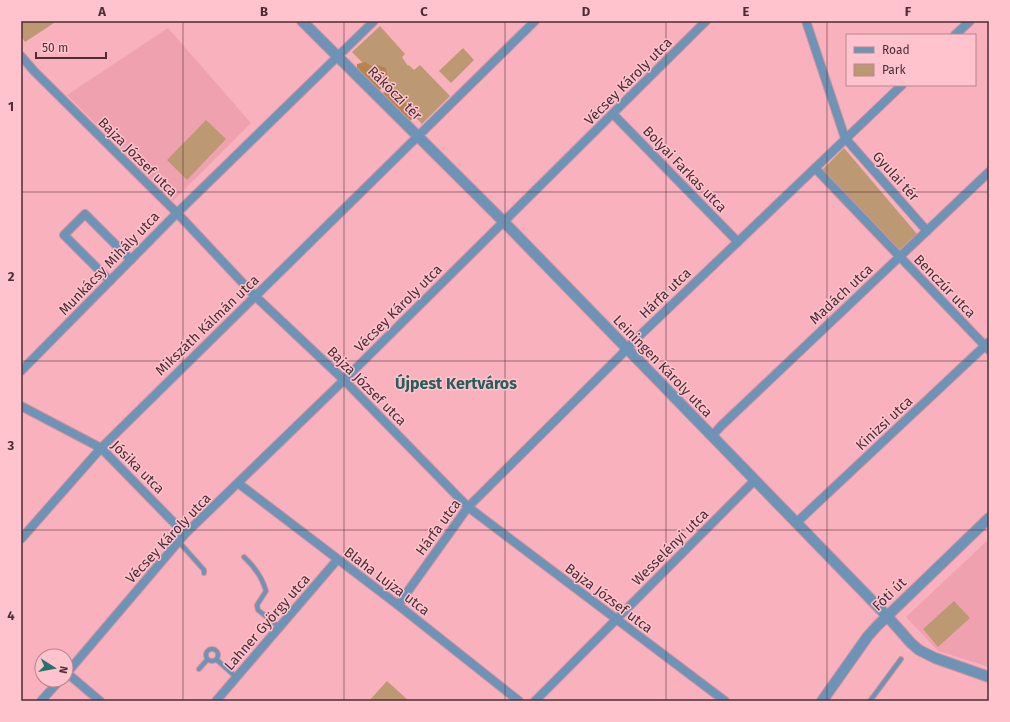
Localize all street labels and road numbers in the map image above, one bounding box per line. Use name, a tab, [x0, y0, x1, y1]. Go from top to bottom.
street label: Vécsey Károly utca	[581, 34, 676, 129]
street label: Rákóczi tér	[364, 63, 426, 124]
street label: Bajza József utca	[94, 114, 181, 201]
street label: Bolyai Farkas utca	[639, 123, 730, 216]
street label: Gyulai tér	[869, 148, 923, 205]
street label: Munkácsy Mihály utca	[55, 208, 163, 319]
street label: Benczúr utca	[910, 251, 979, 322]
street label: Vécsey Károly utca	[351, 261, 446, 356]
street label: Madách utca	[806, 261, 876, 328]
street label: Hárfa utca	[636, 265, 695, 322]
street label: Mikszáth Kálmán utca	[152, 272, 263, 379]
street label: Leiningen Károly utca	[609, 312, 716, 421]
street label: Bajza József utca	[323, 343, 410, 430]
street label: Kinizsi utca	[852, 393, 916, 454]
street label: Jósika utca	[107, 437, 168, 498]
street label: Vécsey Károly utca	[122, 490, 215, 587]
street label: Hárfa utca	[412, 496, 465, 559]
street label: Wesselényi utca	[629, 506, 712, 589]
street label: Blaha Lujza utca	[340, 544, 433, 619]
street label: Bajza József utca	[562, 560, 656, 637]
street label: Lahner György utca	[221, 571, 314, 674]
street label: Fóti út	[869, 574, 910, 615]

